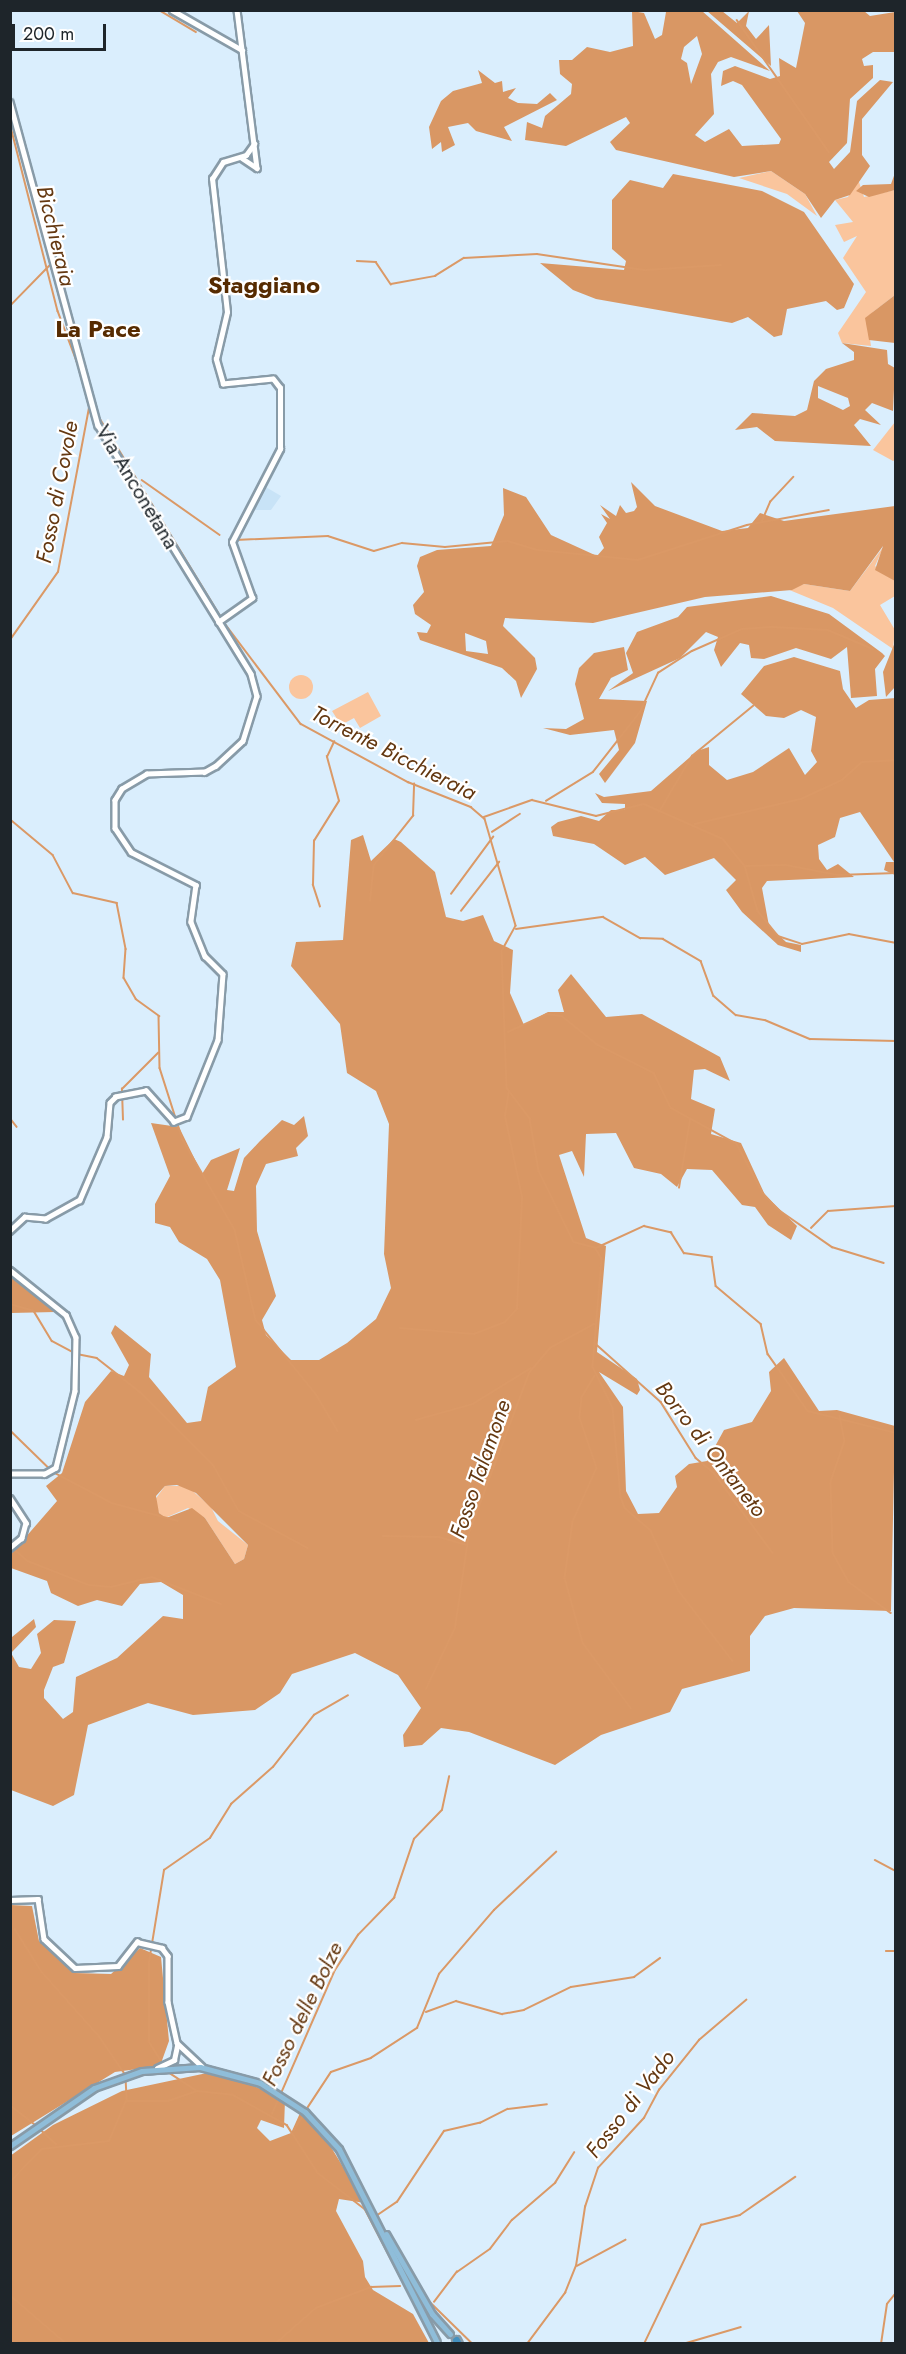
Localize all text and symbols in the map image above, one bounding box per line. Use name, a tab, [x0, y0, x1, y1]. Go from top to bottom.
scale bar	[15, 12, 110, 50]
text: 200 m	[23, 21, 74, 47]
water label: Bicchieraia	[31, 183, 81, 289]
district label: Staggiano	[208, 271, 320, 299]
district label: La Pace	[55, 315, 141, 343]
water label: Fosso di Covole	[30, 419, 84, 565]
street label: Via Anconetana	[90, 420, 184, 554]
water label: Torrente Bicchieraia	[307, 700, 481, 806]
water label: Borro di Ontaneto	[650, 1376, 772, 1522]
water label: Fosso Talamone	[444, 1396, 516, 1542]
water label: Fosso delle Bolze	[256, 1938, 348, 2090]
water label: Fosso di Vado	[580, 2045, 680, 2163]

